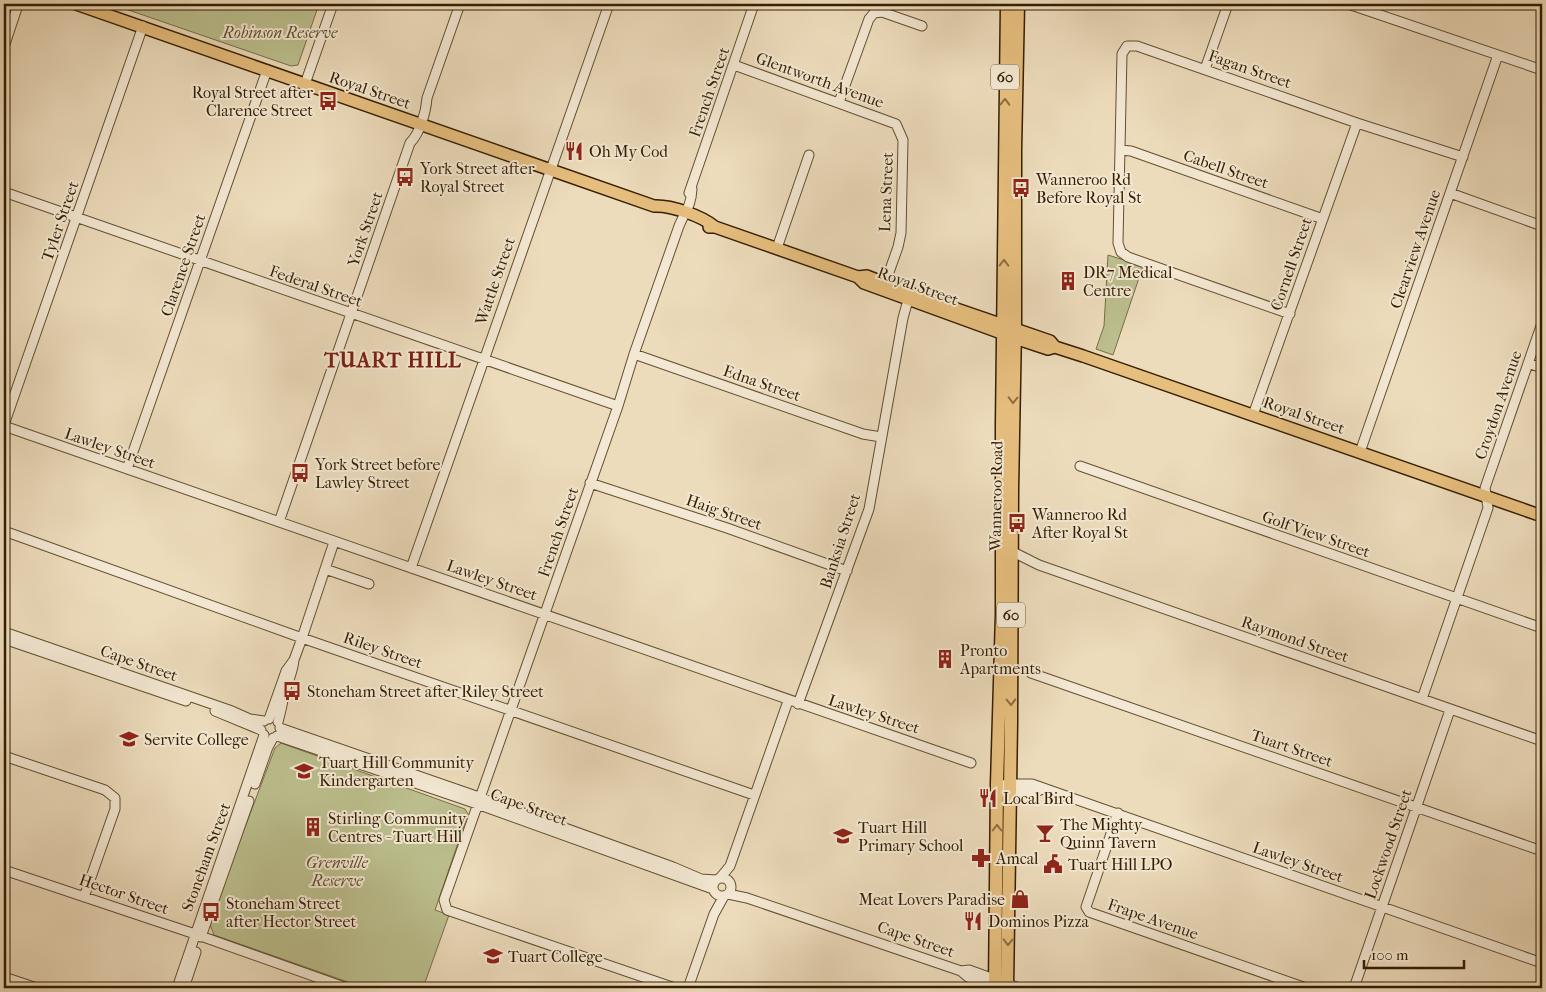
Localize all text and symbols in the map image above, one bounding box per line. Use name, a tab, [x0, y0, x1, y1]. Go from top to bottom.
park label: Robinson Reserve	[222, 23, 338, 42]
street label: French Street	[685, 44, 733, 140]
street label: Fagan Street	[1206, 46, 1294, 92]
street label: Glentworth Avenue	[753, 48, 887, 112]
road number: 60	[991, 64, 1019, 90]
street label: Royal Street	[327, 67, 413, 113]
place label: Royal Street after Clarence Street	[192, 83, 313, 120]
bus stop icon: Royal Street after Clarence Street	[317, 90, 339, 112]
one-way arrow	[1000, 98, 1010, 106]
restaurant icon: Oh My Cod	[563, 140, 585, 162]
place label: Oh My Cod	[589, 142, 668, 161]
street label: Cabell Street	[1181, 146, 1271, 193]
street label: Lena Street	[875, 151, 897, 232]
place label: York Street after Royal Street	[419, 159, 535, 196]
bus stop icon: York Street after Royal Street	[394, 166, 416, 188]
place label: Wanneroo Rd Before Royal St	[1035, 170, 1142, 207]
bus stop icon: Wanneroo Rd Before Royal St	[1010, 177, 1032, 199]
street label: Tyler Street	[37, 178, 83, 264]
street label: Clearview Avenue	[1386, 187, 1444, 311]
street label: York Street	[343, 189, 387, 270]
street label: Clarence Street	[157, 211, 210, 319]
street label: Cornell Street	[1266, 215, 1316, 313]
street label: Wattle Street	[471, 234, 519, 328]
one-way arrow	[999, 259, 1009, 266]
street label: Federal Street	[267, 261, 365, 311]
street label: Royal Street	[875, 263, 961, 310]
place label: DR7 Medical Centre	[1083, 263, 1173, 300]
building icon: DR7 Medical Centre	[1057, 270, 1079, 292]
district label: TUART HILL	[323, 348, 462, 372]
street label: Croydon Avenue	[1470, 348, 1526, 462]
street label: Edna Street	[721, 361, 804, 405]
street label: Royal Street	[1261, 392, 1347, 438]
one-way arrow	[1008, 396, 1018, 404]
street label: Lawley Street	[62, 424, 158, 472]
street label: Wanneroo Road	[986, 440, 1006, 552]
place label: York Street before Lawley Street	[314, 455, 440, 492]
bus stop icon: York Street before Lawley Street	[289, 462, 311, 484]
street label: French Street	[534, 484, 582, 580]
street label: Haig Street	[684, 490, 765, 534]
street label: Banksia Street	[816, 491, 864, 591]
place label: Wanneroo Rd After Royal St	[1031, 505, 1128, 542]
street label: Golf View Street	[1260, 507, 1373, 561]
bus stop icon: Wanneroo Rd After Royal St	[1006, 512, 1028, 534]
street label: Lawley Street	[444, 556, 540, 604]
road number: 60	[997, 602, 1025, 628]
street label: Raymond Street	[1239, 612, 1351, 666]
street label: Riley Street	[341, 628, 425, 673]
street label: Cape Street	[98, 641, 180, 685]
place label: Pronto Apartments	[959, 641, 1041, 678]
building icon: Pronto Apartments	[934, 648, 956, 670]
bus stop icon: Stoneham Street after Riley Street	[281, 680, 303, 702]
place label: Stoneham Street after Riley Street	[307, 682, 544, 701]
street label: Lawley Street	[826, 690, 922, 738]
one-way arrow	[1006, 698, 1016, 706]
street label: Tuart Street	[1249, 725, 1336, 771]
school or university icon: Servite College	[118, 728, 140, 750]
place label: Servite College	[144, 730, 249, 749]
place label: Tuart Hill Community Kindergarten	[319, 753, 475, 790]
school or university icon: Tuart Hill Community Kindergarten	[293, 760, 315, 782]
street label: Cape Street	[488, 784, 570, 830]
street label: Lockwood Street	[1360, 786, 1416, 902]
restaurant icon: Local Bird	[977, 787, 999, 809]
place label: Local Bird	[1003, 789, 1074, 808]
street label: Stoneham Street	[178, 800, 235, 914]
place label: Stirling Community Centres - Tuart Hill	[328, 809, 467, 846]
place label: The Mighty Quinn Tavern	[1060, 815, 1157, 852]
building icon: Stirling Community Centres - Tuart Hill	[302, 816, 324, 838]
place label: Tuart Hill Primary School	[858, 818, 964, 855]
bar icon: The Mighty Quinn Tavern	[1034, 822, 1056, 844]
one-way arrow	[992, 824, 1002, 832]
school or university icon: Tuart Hill Primary School	[832, 825, 854, 847]
street label: Lawley Street	[1250, 838, 1346, 886]
pharmacy icon: Amcal	[970, 847, 992, 869]
place label: Amcal	[995, 849, 1039, 868]
park label: Grenville Reserve	[306, 853, 369, 890]
public building icon: Tuart Hill LPO	[1042, 853, 1064, 875]
place label: Tuart Hill LPO	[1068, 855, 1173, 874]
street label: Hector Street	[77, 870, 172, 918]
shop icon: Meat Lovers Paradise	[1009, 888, 1031, 910]
place label: Meat Lovers Paradise	[858, 890, 1005, 909]
place label: Stoneham Street after Hector Street	[226, 894, 356, 931]
street label: Frape Avenue	[1105, 895, 1201, 943]
bus stop icon: Stoneham Street after Hector Street	[200, 901, 222, 923]
restaurant icon: Dominos Pizza	[962, 910, 984, 932]
place label: Dominos Pizza	[988, 912, 1089, 931]
street label: Cape Street	[875, 917, 957, 961]
scale bar	[1364, 937, 1464, 969]
one-way arrow	[1003, 938, 1013, 946]
school or university icon: Tuart College	[482, 945, 504, 967]
text: 100 m	[1371, 946, 1409, 964]
place label: Tuart College	[508, 947, 603, 966]

